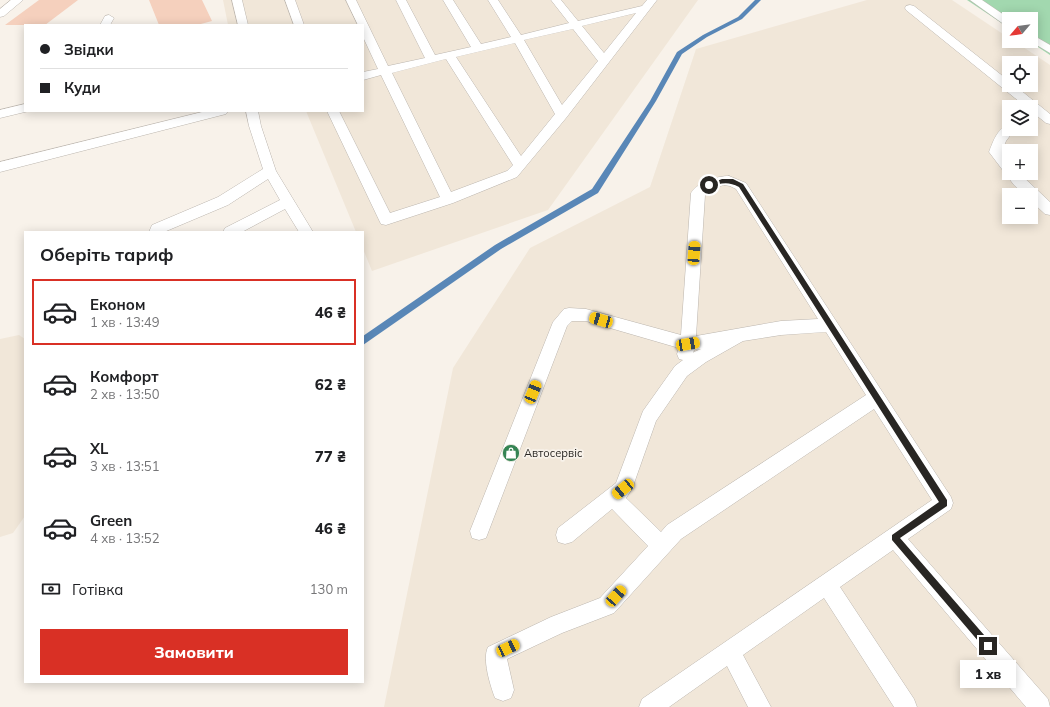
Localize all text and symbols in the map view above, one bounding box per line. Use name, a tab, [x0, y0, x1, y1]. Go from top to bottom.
north arrow	[1002, 12, 1038, 48]
map controls	[1002, 12, 1038, 224]
text: Звідки	[64, 40, 114, 59]
button: locate	[1002, 56, 1038, 92]
text: Куди	[64, 78, 101, 97]
button: layers	[1002, 100, 1038, 136]
button: +	[1002, 144, 1038, 180]
route start	[700, 176, 718, 194]
button: −	[1002, 188, 1038, 224]
car	[687, 241, 701, 265]
text: Оберіть тариф	[40, 243, 173, 266]
icon: car	[42, 294, 78, 330]
text: Економ	[90, 295, 145, 314]
text: 46 ₴	[315, 303, 346, 322]
car	[588, 311, 614, 329]
text: 1 хв · 13:49	[90, 314, 159, 330]
car	[675, 336, 701, 352]
icon: car	[42, 366, 78, 402]
text: Комфорт	[90, 367, 159, 386]
text: 62 ₴	[315, 375, 346, 394]
car	[523, 379, 543, 405]
text: 2 хв · 13:50	[90, 386, 159, 402]
icon: car	[42, 438, 78, 474]
text: XL	[90, 439, 108, 458]
shop icon: Автосервіс	[501, 443, 521, 463]
place label: Автосервіс	[524, 446, 583, 460]
text: 77 ₴	[315, 447, 346, 466]
text: 3 хв · 13:51	[90, 458, 159, 474]
car	[610, 477, 636, 501]
icon: car	[42, 510, 78, 546]
text: Green	[90, 511, 132, 530]
text: 46 ₴	[315, 519, 346, 538]
text: 4 хв · 13:52	[90, 530, 159, 546]
icon: cash	[40, 578, 62, 600]
text: Готівка	[72, 580, 123, 599]
text: 130 m	[310, 581, 348, 597]
car	[604, 583, 628, 609]
button: Замовити	[40, 629, 348, 675]
car	[495, 637, 521, 659]
route end	[979, 637, 997, 655]
callout: 1 хв	[960, 660, 1016, 688]
text: 1 хв	[975, 666, 1001, 682]

